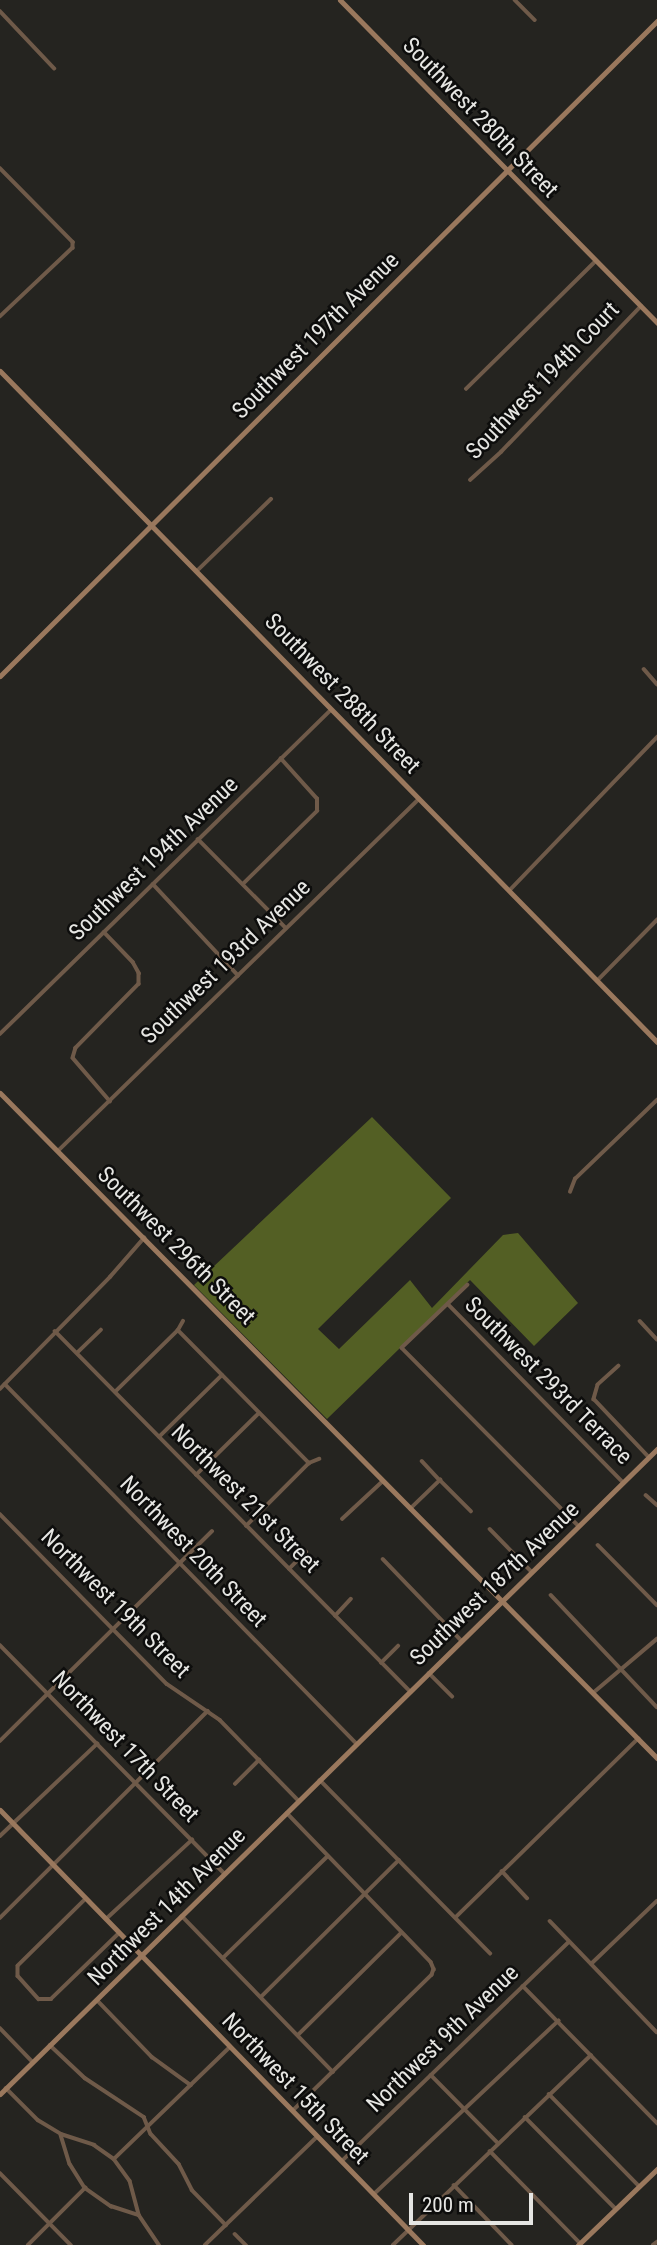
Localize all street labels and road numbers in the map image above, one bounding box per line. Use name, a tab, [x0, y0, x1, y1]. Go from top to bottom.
street label: Southwest 280th Street	[396, 32, 564, 204]
street label: Southwest 197th Avenue	[227, 247, 405, 425]
street label: Southwest 194th Court	[461, 297, 625, 465]
street label: Southwest 288th Street	[258, 608, 426, 780]
street label: Southwest 194th Avenue	[64, 771, 244, 947]
street label: Southwest 193rd Avenue	[136, 874, 316, 1050]
street label: Southwest 296th Street	[91, 1161, 261, 1331]
street label: Southwest 293rd Terrace	[458, 1291, 638, 1471]
street label: Northwest 21st Street	[165, 1419, 325, 1579]
street label: Northwest 20th Street	[114, 1471, 272, 1633]
street label: Southwest 187th Avenue	[405, 1496, 585, 1672]
street label: Northwest 19th Street	[35, 1524, 195, 1684]
street label: Northwest 17th Street	[46, 1666, 204, 1828]
street label: Northwest 14th Avenue	[82, 1822, 252, 1992]
street label: Northwest 9th Avenue	[361, 1959, 525, 2119]
street label: Northwest 15th Street	[216, 2008, 374, 2170]

